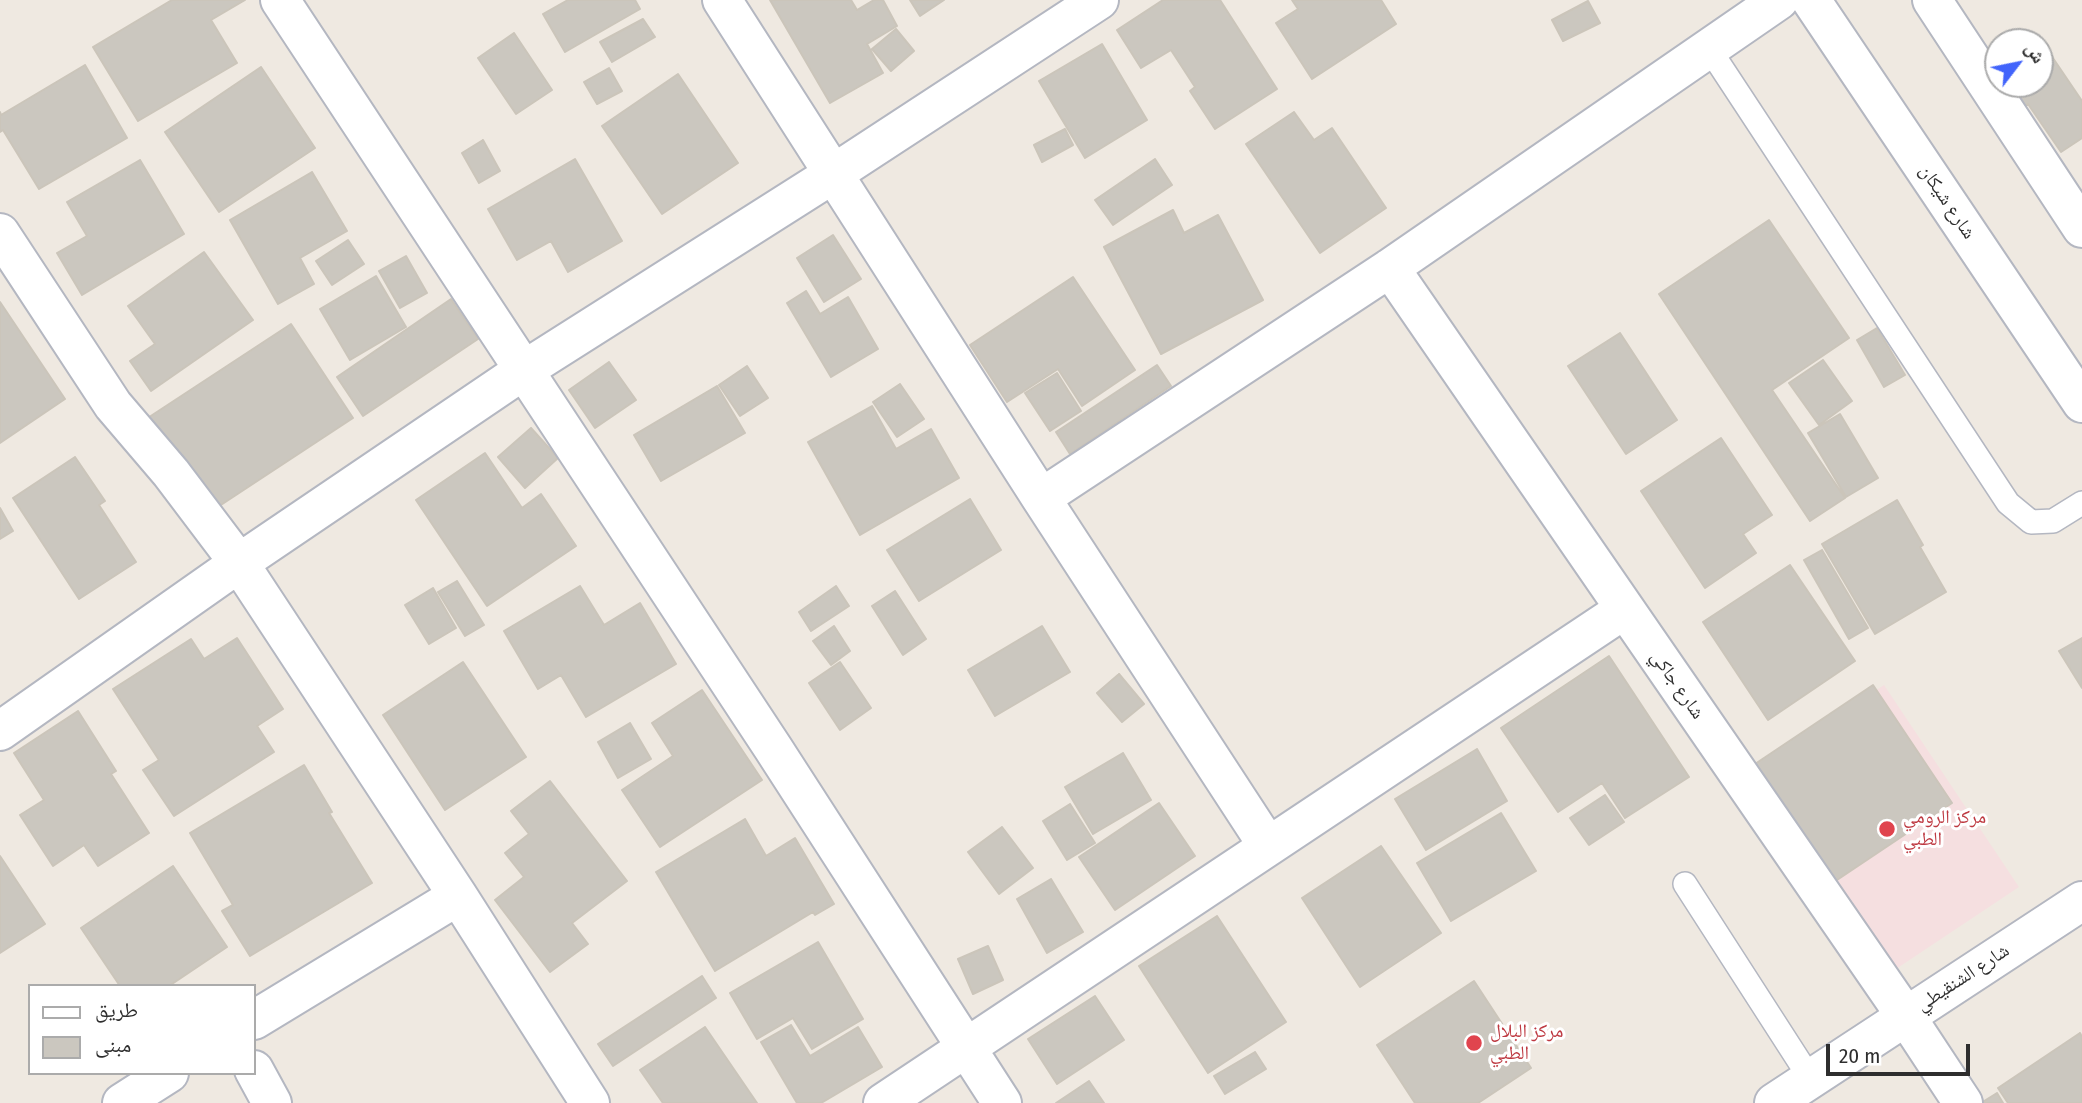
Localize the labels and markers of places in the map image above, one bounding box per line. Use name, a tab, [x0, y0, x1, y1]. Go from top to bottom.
place label: مركز الرومي الطبي	[1903, 807, 1986, 851]
marker: مركز الرومي الطبي	[1877, 819, 1897, 839]
place label: مركز البلال الطبي	[1490, 1021, 1563, 1065]
marker: مركز البلال الطبي	[1464, 1033, 1484, 1053]

